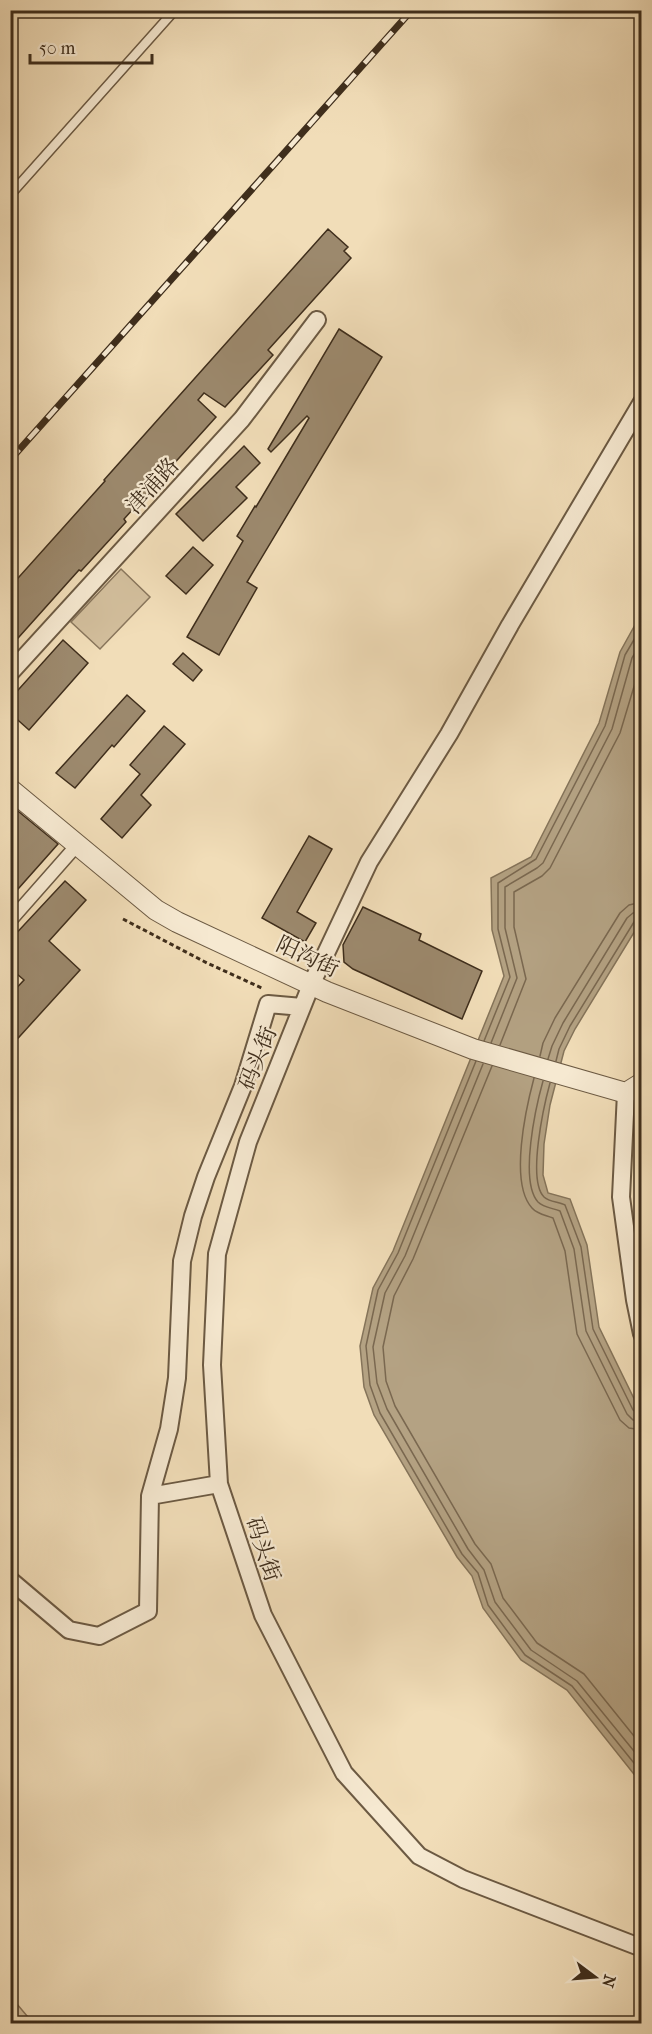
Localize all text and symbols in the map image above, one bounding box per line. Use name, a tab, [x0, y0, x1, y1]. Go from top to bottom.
scale bar	[30, 27, 152, 65]
text: 50 m	[39, 38, 76, 59]
street label: 津浦路	[121, 452, 184, 519]
street label: 阳沟街	[272, 931, 343, 983]
street label: 码头街	[234, 1023, 282, 1094]
street label: 码头街	[240, 1514, 286, 1585]
north arrow	[565, 1947, 625, 2007]
text: N	[598, 1973, 620, 1990]

